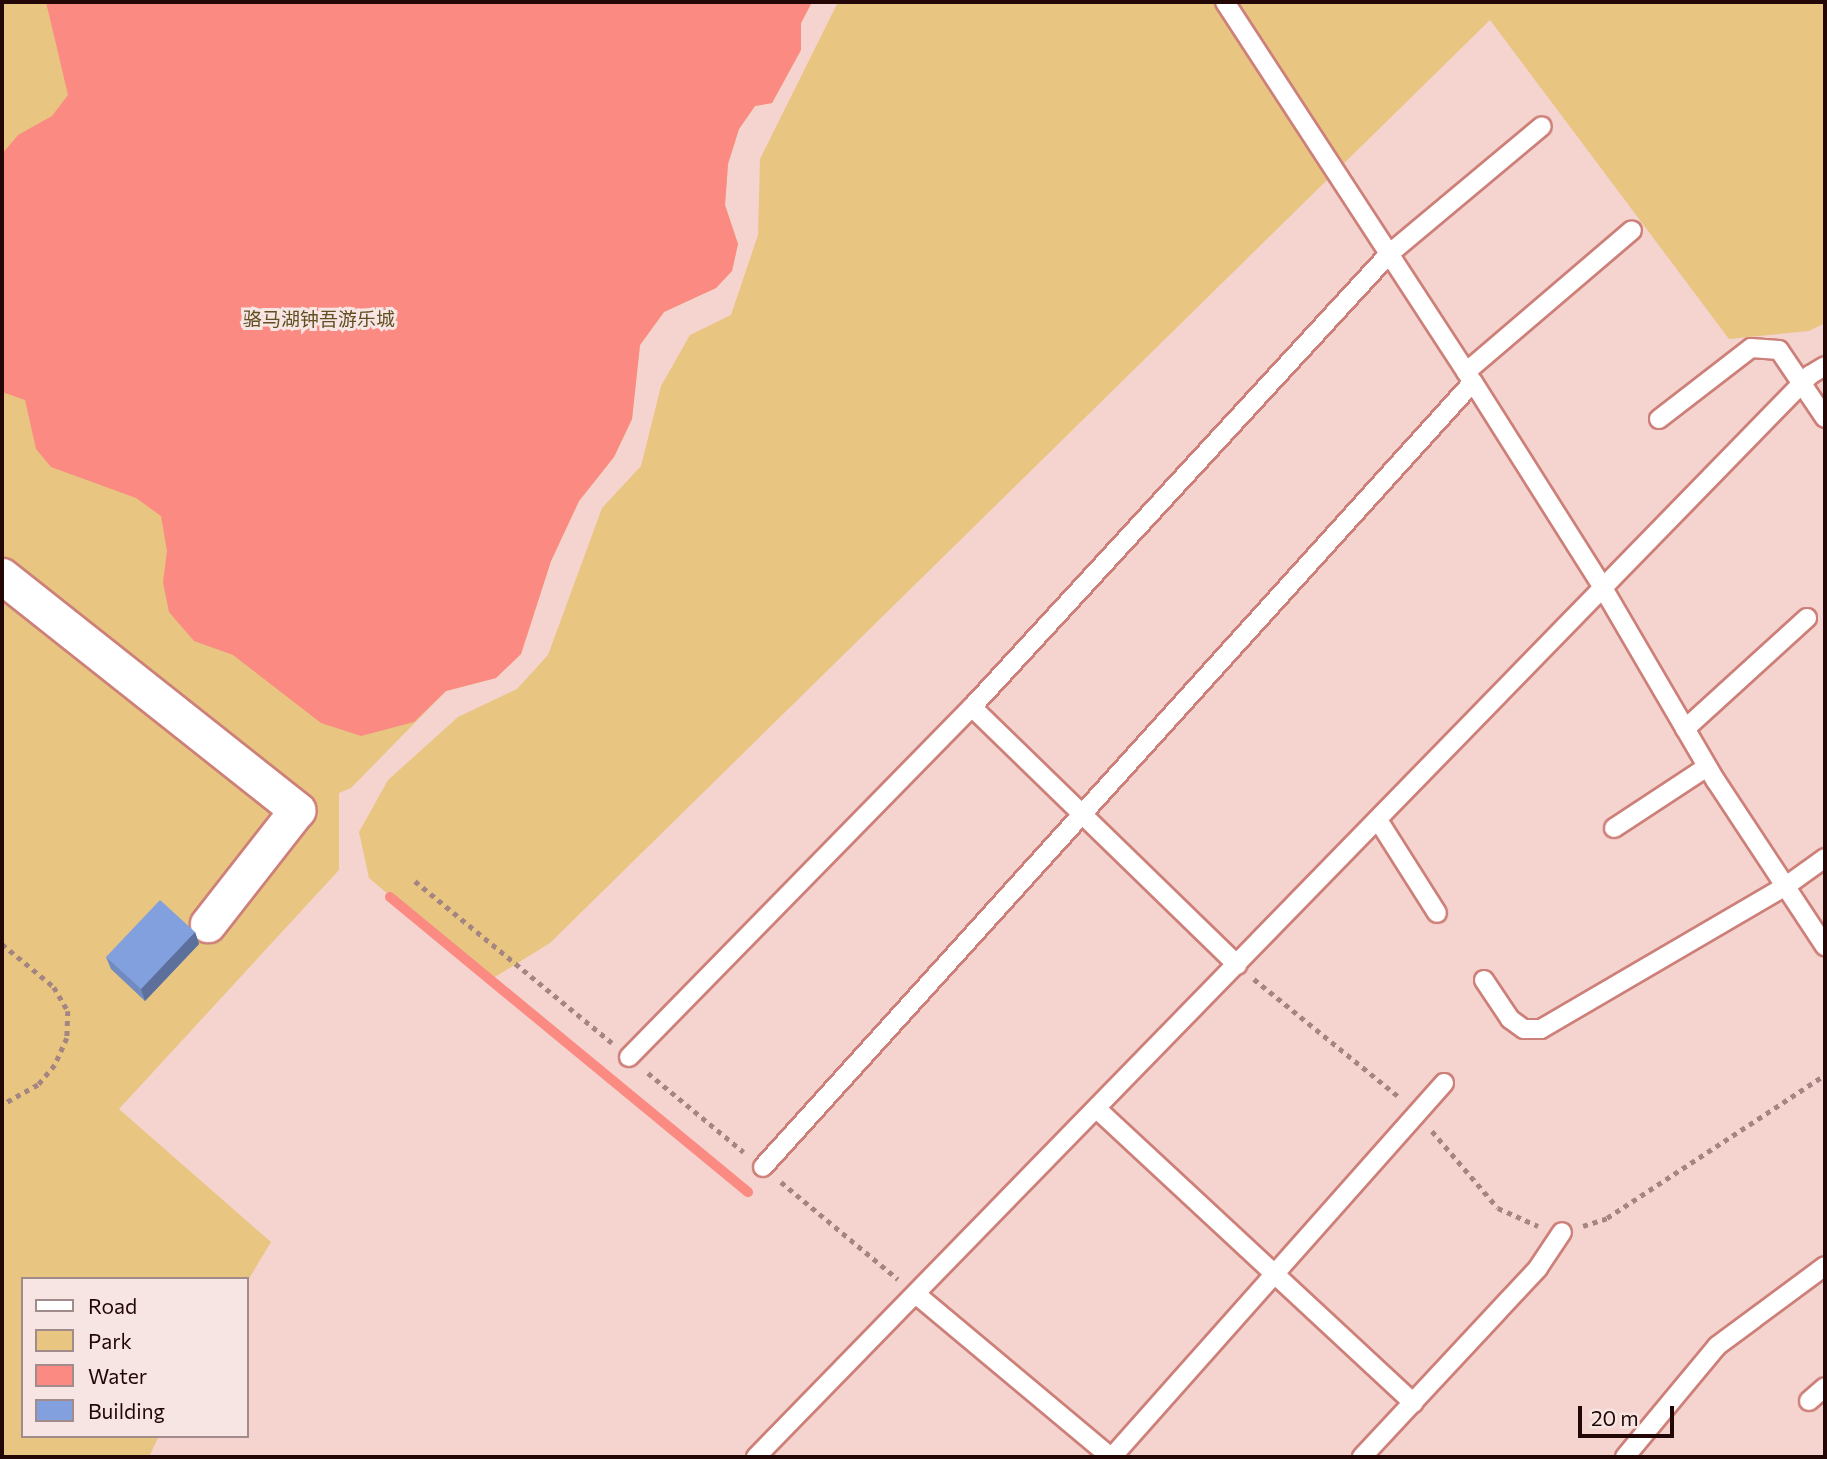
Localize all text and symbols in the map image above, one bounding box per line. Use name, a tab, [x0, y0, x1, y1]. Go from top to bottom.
park label: 骆马湖钟吾游乐城	[243, 308, 395, 330]
legend	[21, 1277, 248, 1438]
text: Road	[88, 1293, 137, 1318]
text: Park	[88, 1328, 132, 1353]
text: Water	[88, 1363, 147, 1388]
scale bar	[1582, 1392, 1678, 1436]
text: Building	[88, 1398, 165, 1423]
text: 20 m	[1591, 1405, 1639, 1430]

